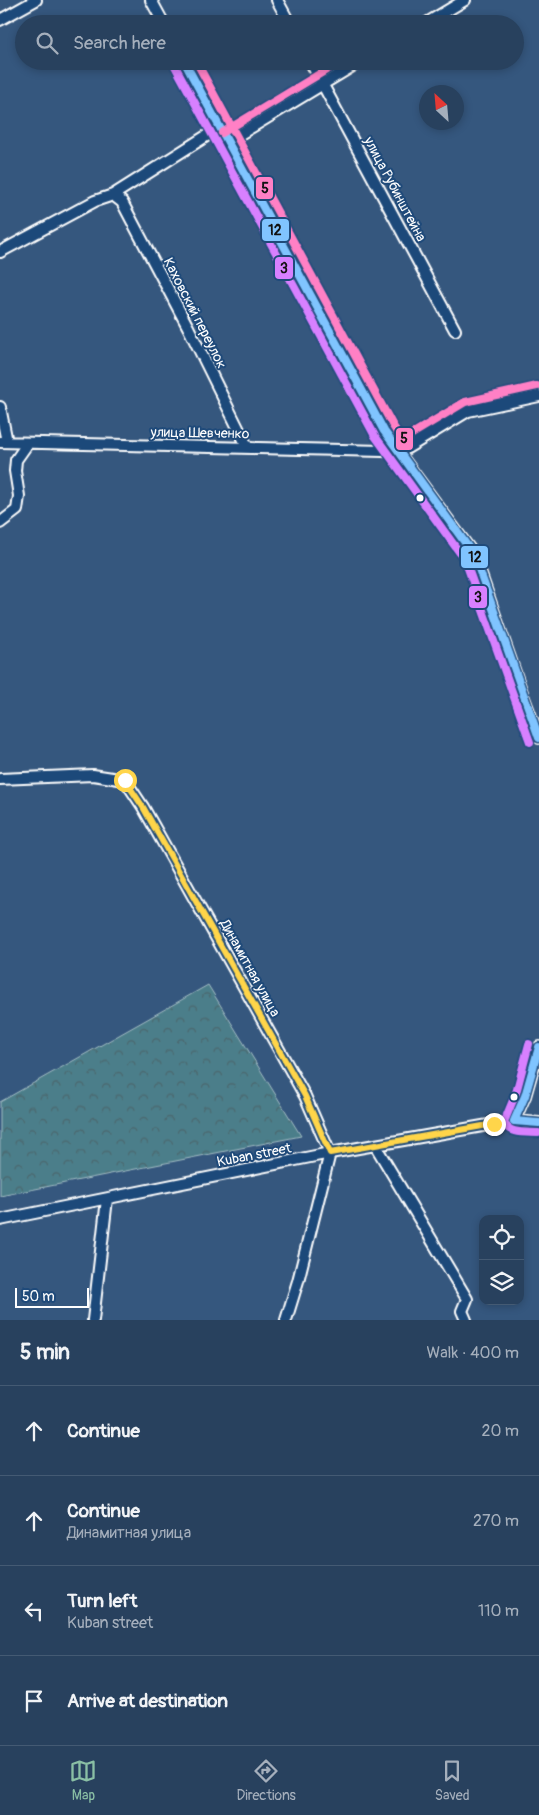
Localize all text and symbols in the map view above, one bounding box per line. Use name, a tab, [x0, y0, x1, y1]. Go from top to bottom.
search box	[15, 15, 524, 70]
icon: search	[33, 29, 61, 57]
text: Search here	[73, 31, 166, 55]
north arrow	[419, 85, 464, 130]
street label: улица Рубинштейна	[360, 133, 430, 244]
line badge: 5	[255, 176, 274, 200]
text: 5	[261, 180, 269, 197]
line badge: 12	[261, 218, 290, 242]
text: 12	[268, 222, 282, 239]
street label: Каховский переулок	[160, 255, 230, 371]
line badge: 3	[274, 256, 294, 280]
text: 3	[280, 260, 288, 277]
street label: улица Шевченко	[149, 424, 250, 442]
line badge: 5	[395, 427, 414, 451]
text: 5	[400, 430, 408, 447]
unlabelled marker	[415, 493, 425, 503]
line badge: 12	[460, 545, 489, 569]
text: 12	[468, 549, 482, 566]
line badge: 3	[468, 585, 488, 609]
text: 3	[474, 589, 482, 606]
route start	[114, 769, 137, 792]
street label: Динамитная улица	[216, 916, 284, 1020]
unlabelled marker	[509, 1092, 519, 1102]
route end	[483, 1113, 506, 1136]
street label: Kuban street	[215, 1139, 293, 1171]
map controls	[479, 1215, 524, 1305]
button: locate	[479, 1215, 524, 1260]
button: layers	[479, 1260, 524, 1305]
scale bar	[15, 1285, 89, 1308]
text: 50 m	[22, 1288, 55, 1305]
text: 5 min	[20, 1339, 70, 1366]
text: Walk · 400 m	[426, 1343, 519, 1363]
icon: ahead	[20, 1417, 48, 1445]
text: Continue	[67, 1419, 140, 1443]
text: 20 m	[481, 1421, 519, 1441]
text: Continue	[67, 1499, 140, 1523]
icon: ahead	[20, 1507, 48, 1535]
text: 270 m	[473, 1511, 519, 1531]
text: Динамитная улица	[67, 1523, 191, 1543]
text: Turn left	[67, 1589, 137, 1613]
icon: left	[20, 1597, 48, 1625]
text: 110 m	[478, 1601, 519, 1621]
text: Kuban street	[67, 1613, 153, 1633]
icon: arrive	[20, 1687, 48, 1715]
text: Arrive at destination	[67, 1689, 228, 1713]
tab: Map	[69, 1757, 97, 1804]
tab: Directions	[236, 1757, 296, 1804]
tab: Saved	[435, 1757, 470, 1804]

